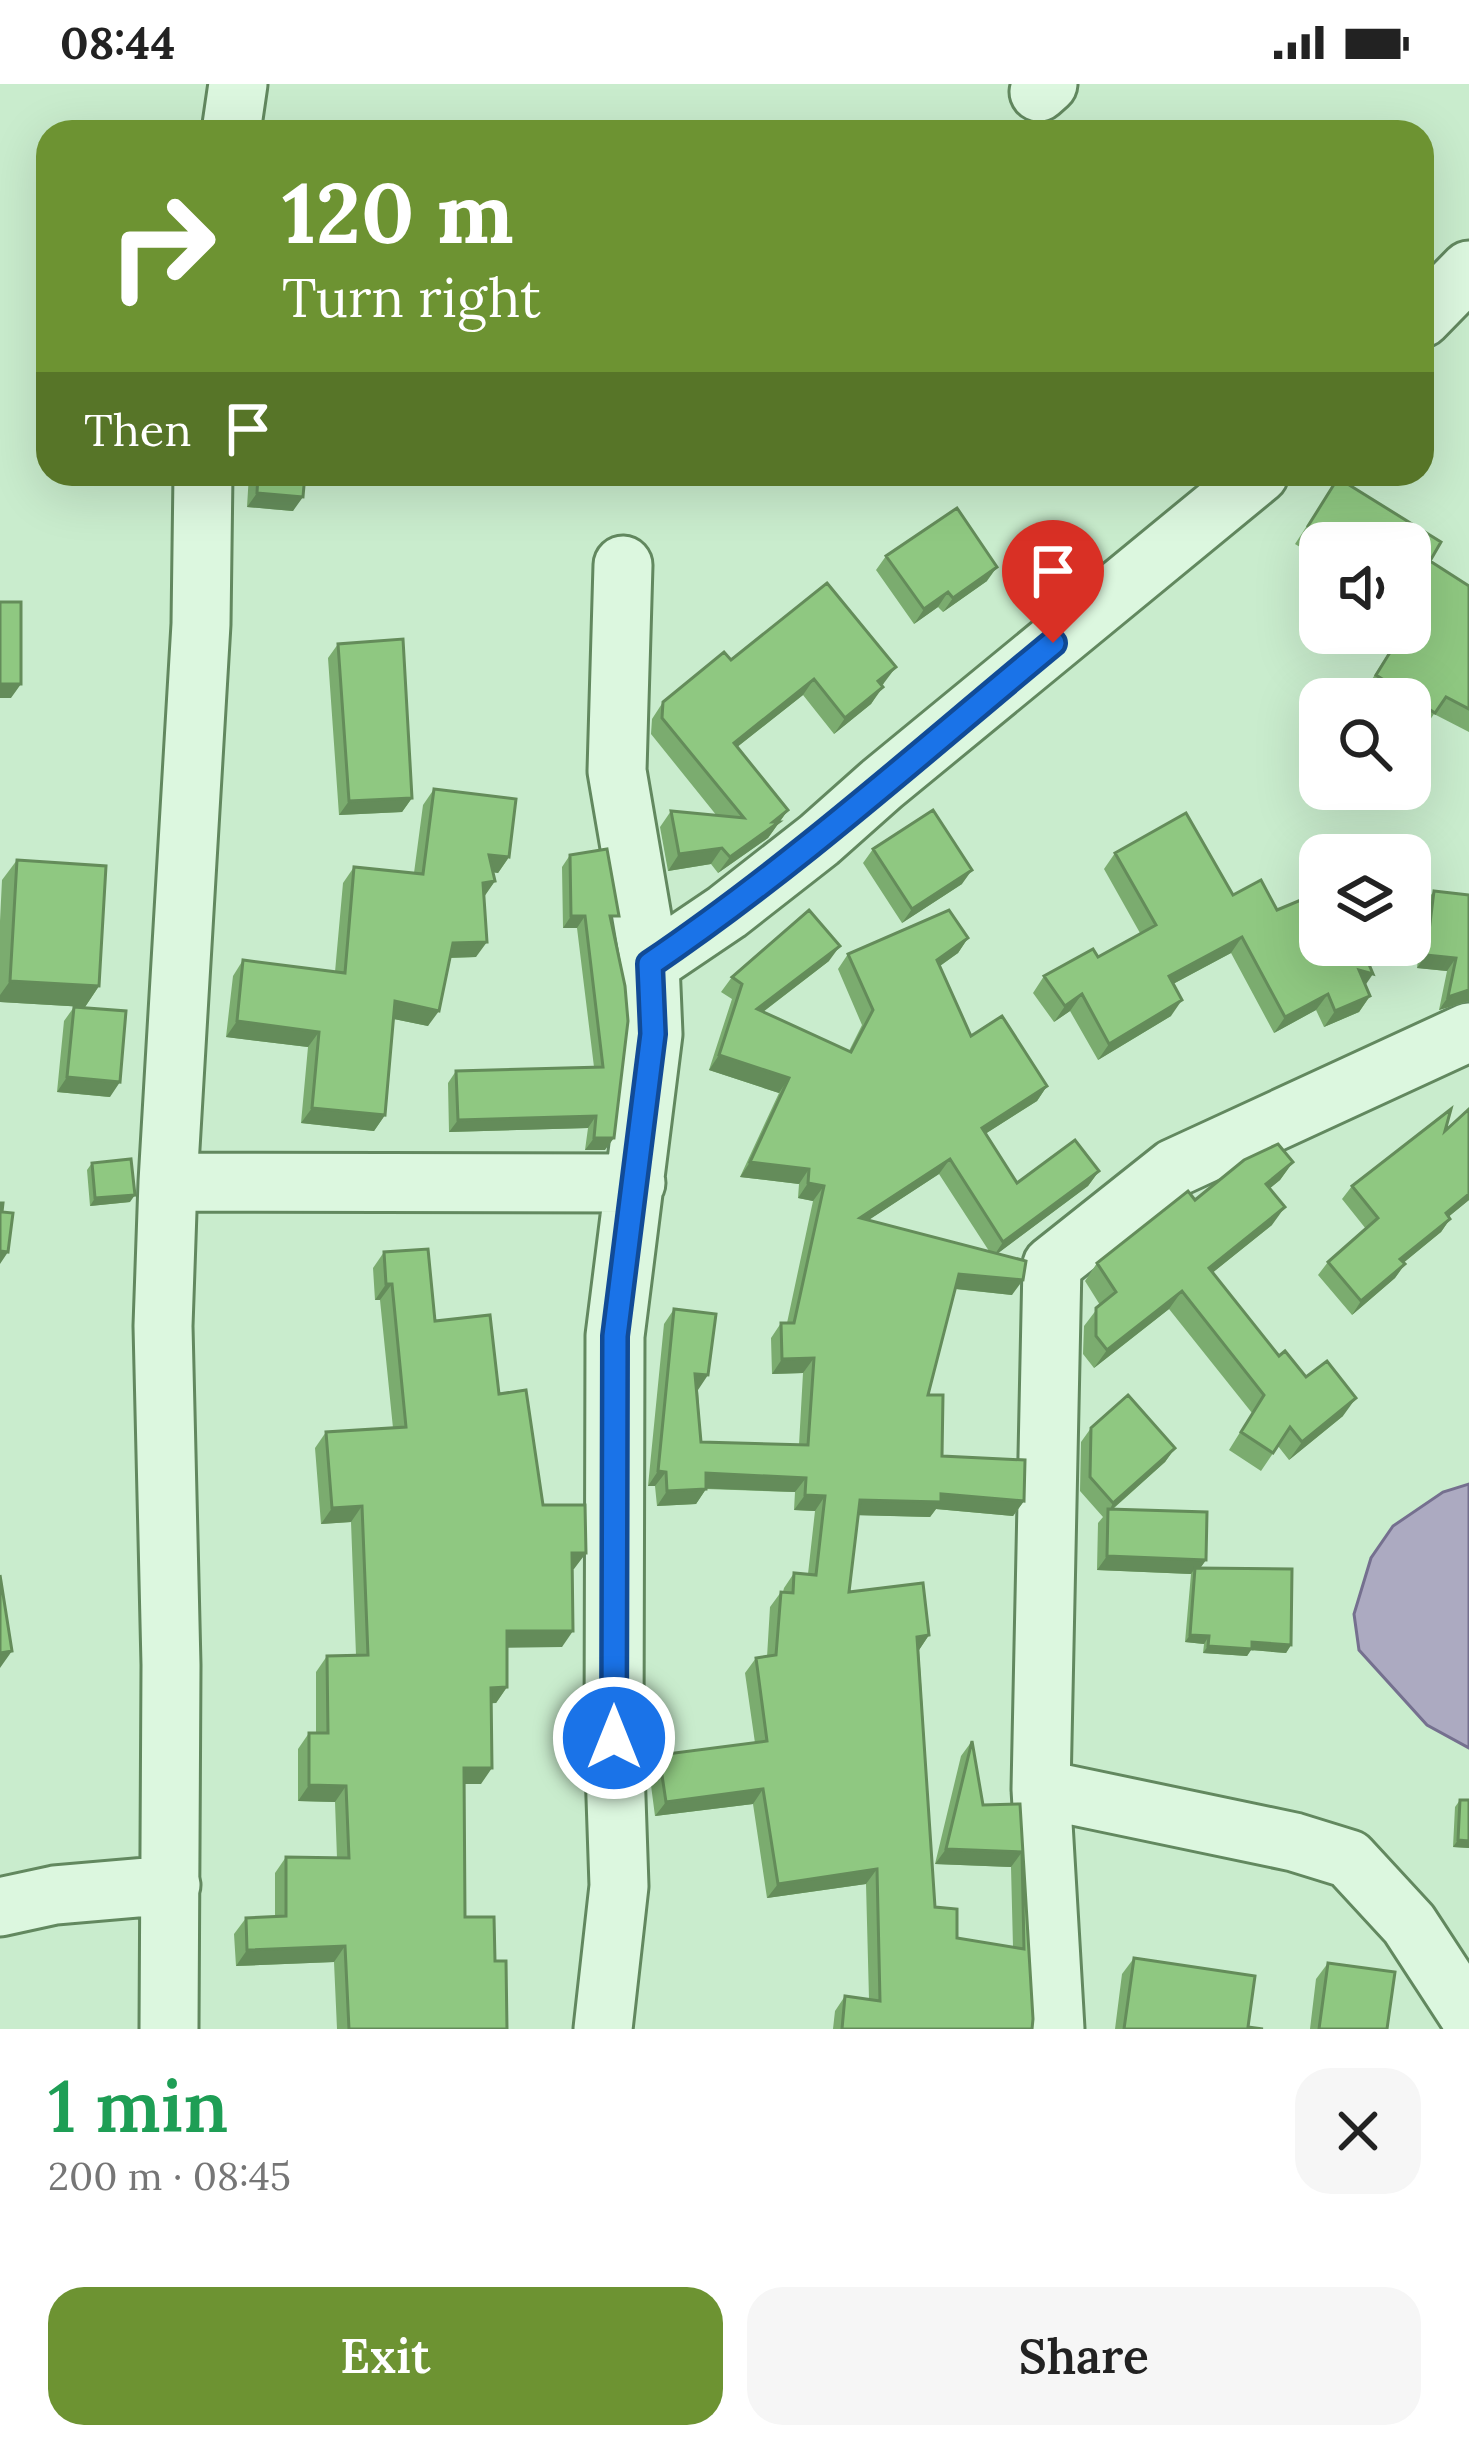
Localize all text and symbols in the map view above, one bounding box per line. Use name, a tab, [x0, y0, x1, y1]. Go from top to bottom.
text: 08:44	[60, 14, 175, 71]
text: 120 m	[282, 158, 514, 266]
icon: right	[84, 168, 240, 324]
text: Turn right	[282, 263, 541, 332]
icon: arrive	[215, 396, 281, 462]
text: Then	[84, 401, 191, 458]
pin	[1002, 520, 1104, 643]
map controls	[1299, 522, 1431, 966]
button: sound	[1299, 522, 1431, 654]
icon: arrive	[1020, 538, 1086, 604]
button: search	[1299, 678, 1431, 810]
button: layers	[1299, 834, 1431, 966]
position arrow	[551, 1675, 677, 1801]
text: 1 min	[48, 2060, 228, 2152]
button: close	[1295, 2068, 1421, 2194]
text: 200 m · 08:45	[48, 2151, 291, 2201]
button: Exit	[48, 2287, 723, 2425]
button: Share	[747, 2287, 1421, 2425]

